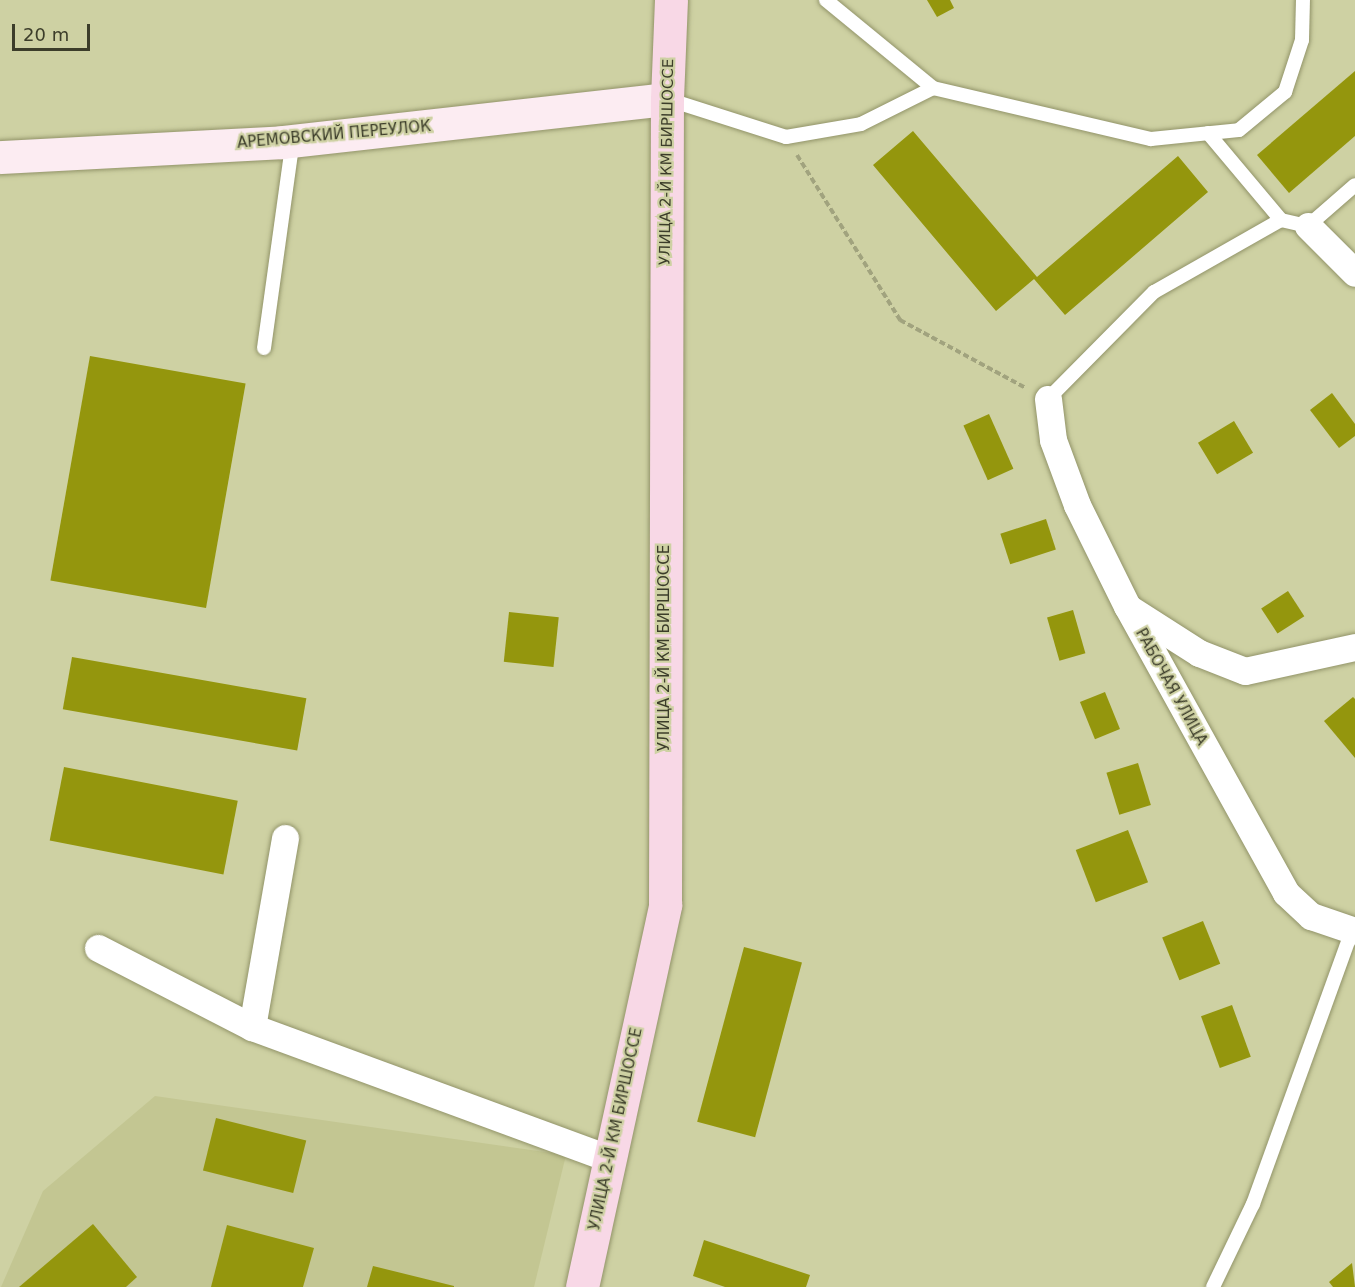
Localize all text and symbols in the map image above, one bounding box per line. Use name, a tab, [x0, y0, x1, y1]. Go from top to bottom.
scale bar	[15, 12, 93, 50]
text: 20 m	[23, 24, 69, 45]
street label: УЛИЦА 2-Й КМ БИРШОССЕ	[656, 59, 678, 265]
street label: АРЕМОВСКИЙ ПЕРЕУЛОК	[236, 118, 432, 152]
street label: УЛИЦА 2-Й КМ БИРШОССЕ	[656, 545, 674, 751]
street label: РАБОЧАЯ УЛИЦА	[1131, 625, 1211, 749]
street label: УЛИЦА 2-Й КМ БИРШОССЕ	[586, 1026, 646, 1232]

